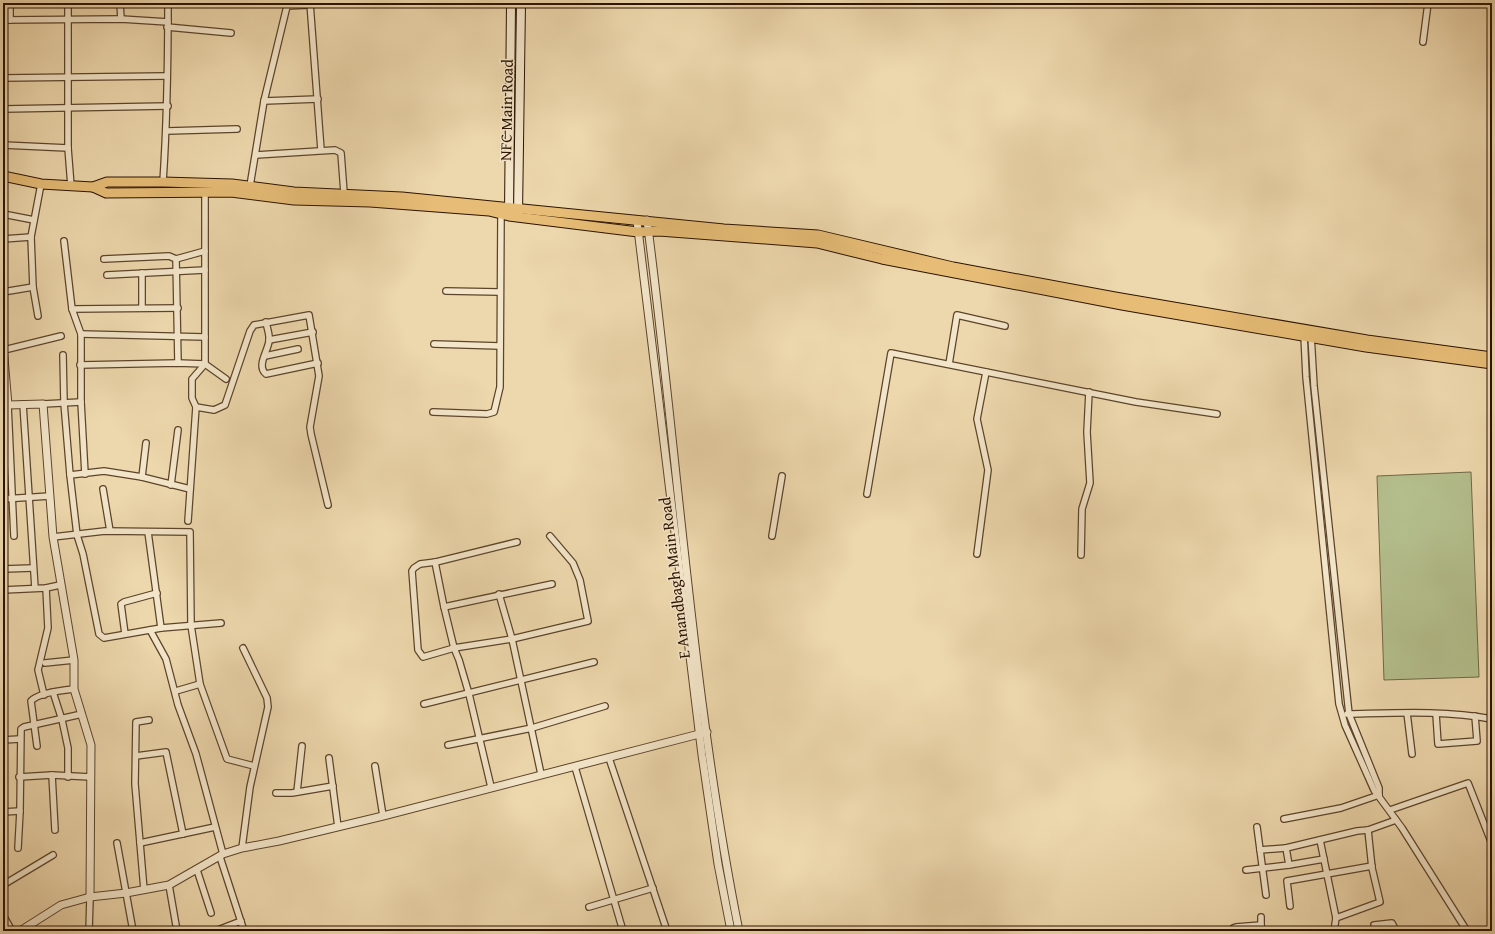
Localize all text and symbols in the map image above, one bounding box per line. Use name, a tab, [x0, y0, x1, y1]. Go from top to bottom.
street label: NFC Main Road	[493, 59, 519, 161]
street label: E Anandbagh Main Road	[652, 495, 696, 660]

